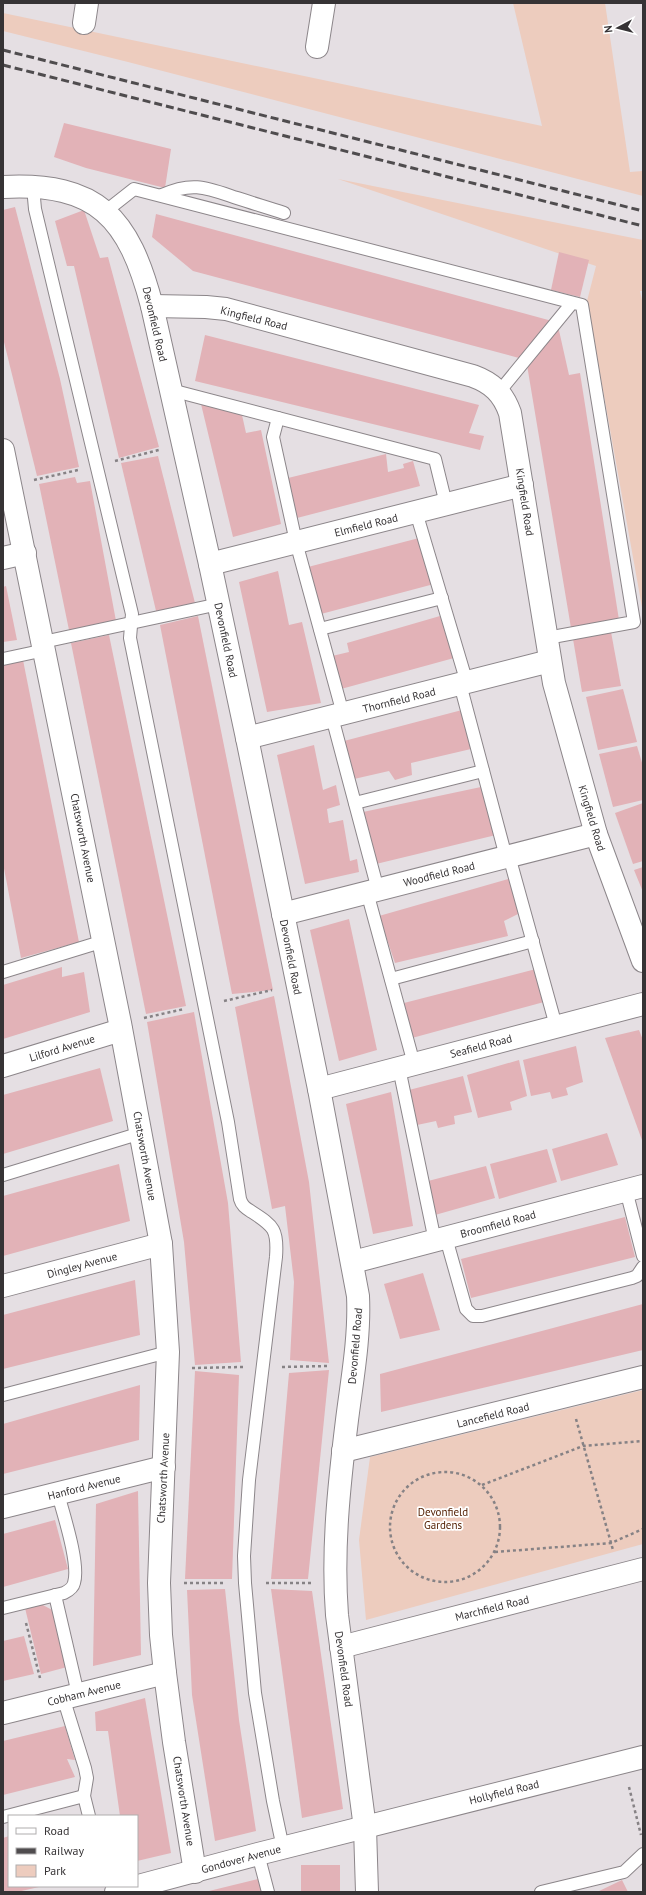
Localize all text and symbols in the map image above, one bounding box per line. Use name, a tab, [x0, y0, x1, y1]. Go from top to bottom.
north arrow	[598, 8, 638, 48]
text: N	[601, 25, 615, 34]
street label: Devonfield Road	[140, 285, 170, 363]
street label: Kingfield Road	[219, 303, 289, 333]
street label: Kingfield Road	[513, 467, 537, 537]
street label: Elmfield Road	[333, 510, 399, 540]
street label: Devonfield Road	[211, 601, 241, 679]
street label: Thornfield Road	[361, 684, 437, 716]
street label: Kingfield Road	[575, 783, 609, 853]
street label: Chatsworth Avenue	[67, 792, 99, 884]
street label: Woodfield Road	[402, 858, 476, 890]
street label: Devonfield Road	[277, 918, 305, 996]
street label: Lilford Avenue	[28, 1031, 97, 1065]
street label: Seafield Road	[448, 1031, 514, 1061]
street label: Chatsworth Avenue	[130, 1110, 160, 1202]
street label: Broomfield Road	[459, 1207, 537, 1241]
street label: Dingley Avenue	[45, 1249, 119, 1281]
street label: Devonfield Road	[345, 1307, 365, 1385]
street label: Lancefield Road	[455, 1399, 531, 1431]
street label: Chatsworth Avenue	[154, 1432, 172, 1524]
street label: Hanford Avenue	[46, 1471, 122, 1503]
park label: Devonfield Gardens	[418, 1505, 468, 1532]
street label: Marchfield Road	[454, 1592, 531, 1624]
street label: Devonfield Road	[332, 1630, 356, 1708]
street label: Cobham Avenue	[46, 1677, 123, 1709]
street label: Chatsworth Avenue	[170, 1755, 198, 1847]
street label: Hollyfield Road	[468, 1777, 541, 1807]
legend	[8, 1815, 138, 1887]
text: Road	[44, 1823, 69, 1838]
street label: Gondover Avenue	[200, 1842, 283, 1876]
text: Railway	[44, 1843, 84, 1858]
text: Park	[44, 1863, 66, 1878]

